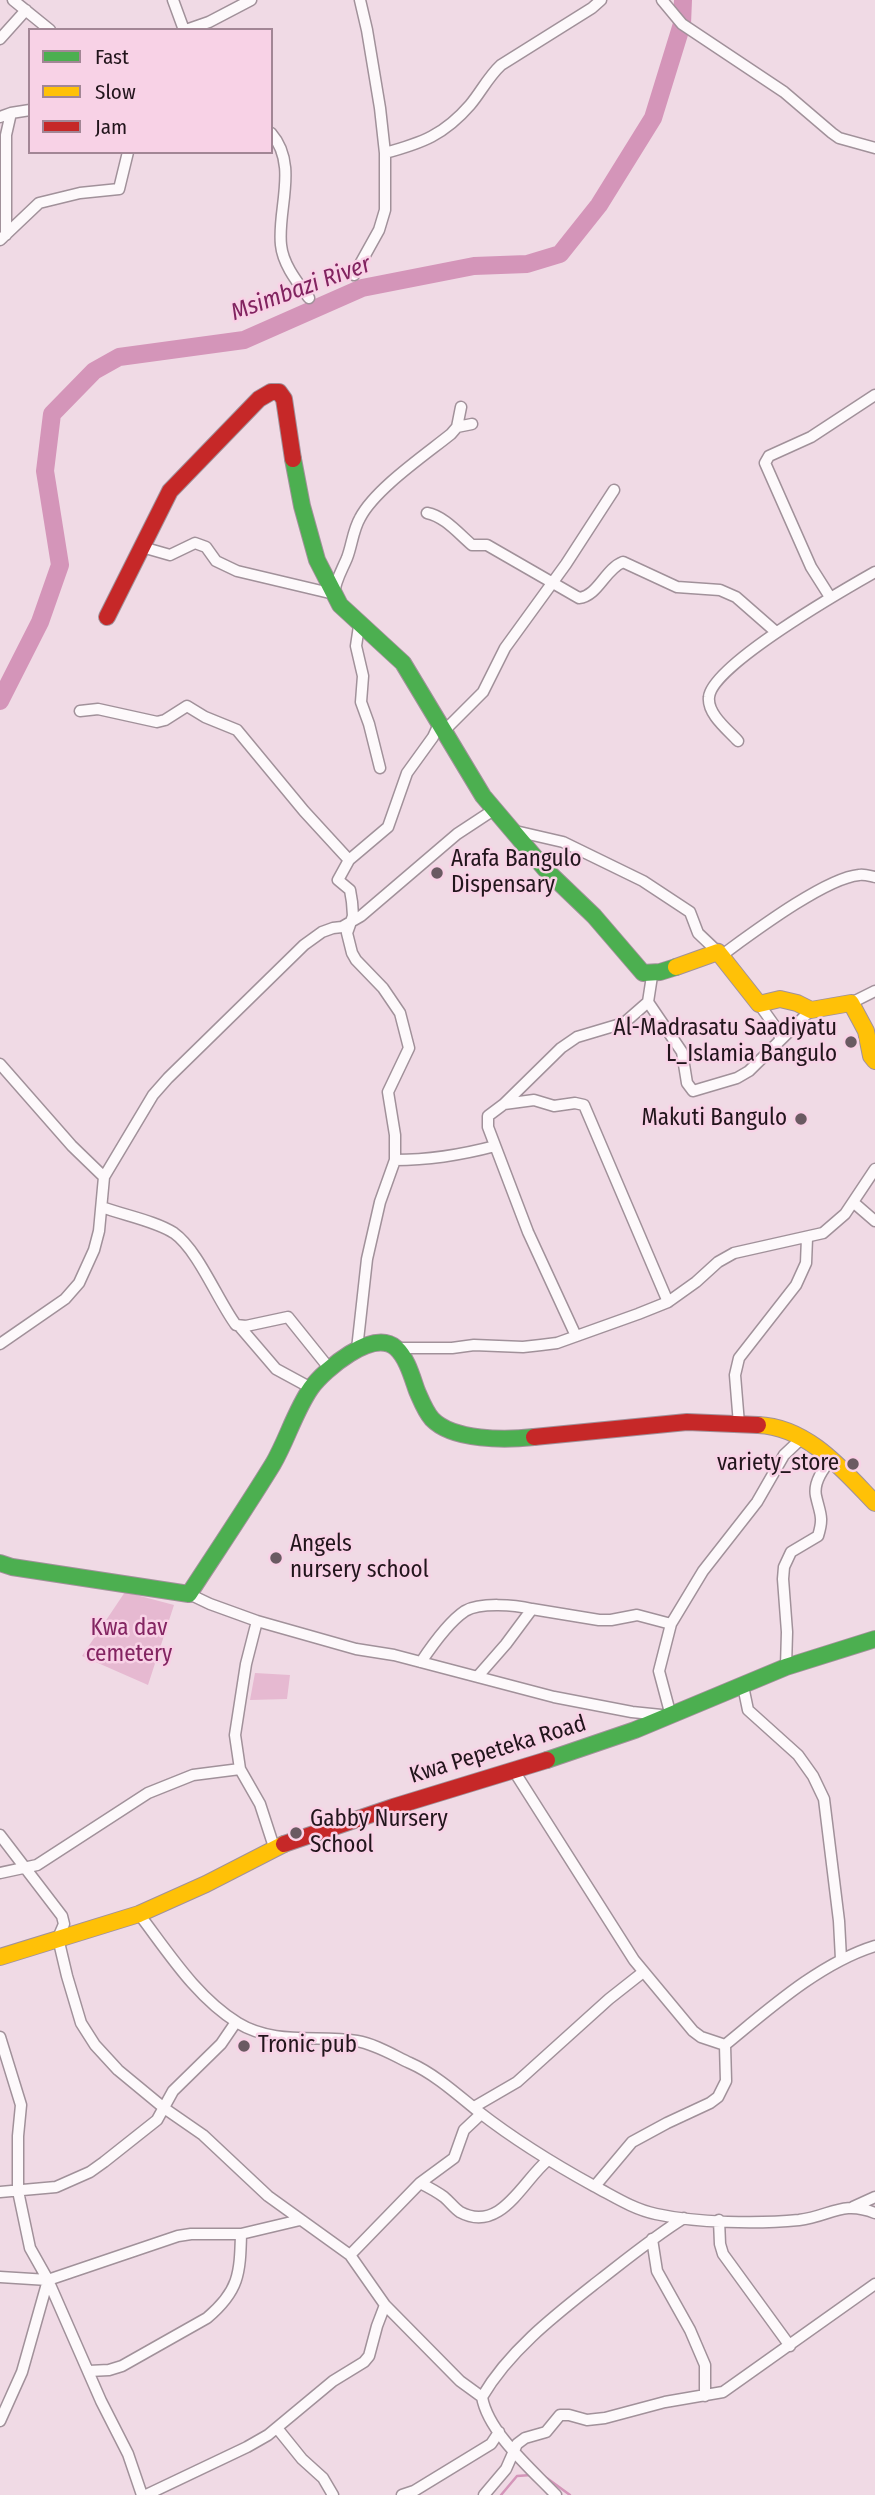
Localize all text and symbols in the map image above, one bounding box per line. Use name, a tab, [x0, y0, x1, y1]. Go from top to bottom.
legend	[28, 28, 273, 154]
text: Fast	[95, 44, 129, 70]
text: Slow	[95, 79, 136, 105]
text: Jam	[95, 114, 127, 140]
water label: Msimbazi River	[227, 250, 375, 328]
place label: Arafa Bangulo Dispensary	[451, 846, 582, 900]
marker: Arafa Bangulo Dispensary	[429, 865, 445, 881]
place label: Al-Madrasatu Saadiyatu L_Islamia Bangulo	[614, 1015, 837, 1069]
marker: Al-Madrasatu Saadiyatu L_Islamia Bangulo	[843, 1034, 859, 1050]
place label: Makuti Bangulo	[641, 1105, 787, 1133]
marker: Makuti Bangulo	[793, 1111, 809, 1127]
place label: variety_store	[717, 1450, 839, 1478]
marker: variety_store	[845, 1456, 861, 1472]
place label: Angels nursery school	[290, 1531, 429, 1585]
marker: Angels nursery school	[268, 1550, 284, 1566]
park label: Kwa dav cemetery	[86, 1615, 172, 1669]
street label: Kwa Pepeteka Road	[406, 1710, 590, 1790]
place label: Gabby Nursery School	[310, 1806, 448, 1860]
marker: Gabby Nursery School	[288, 1825, 304, 1841]
place label: Tronic pub	[258, 2032, 357, 2060]
marker: Tronic pub	[236, 2038, 252, 2054]

